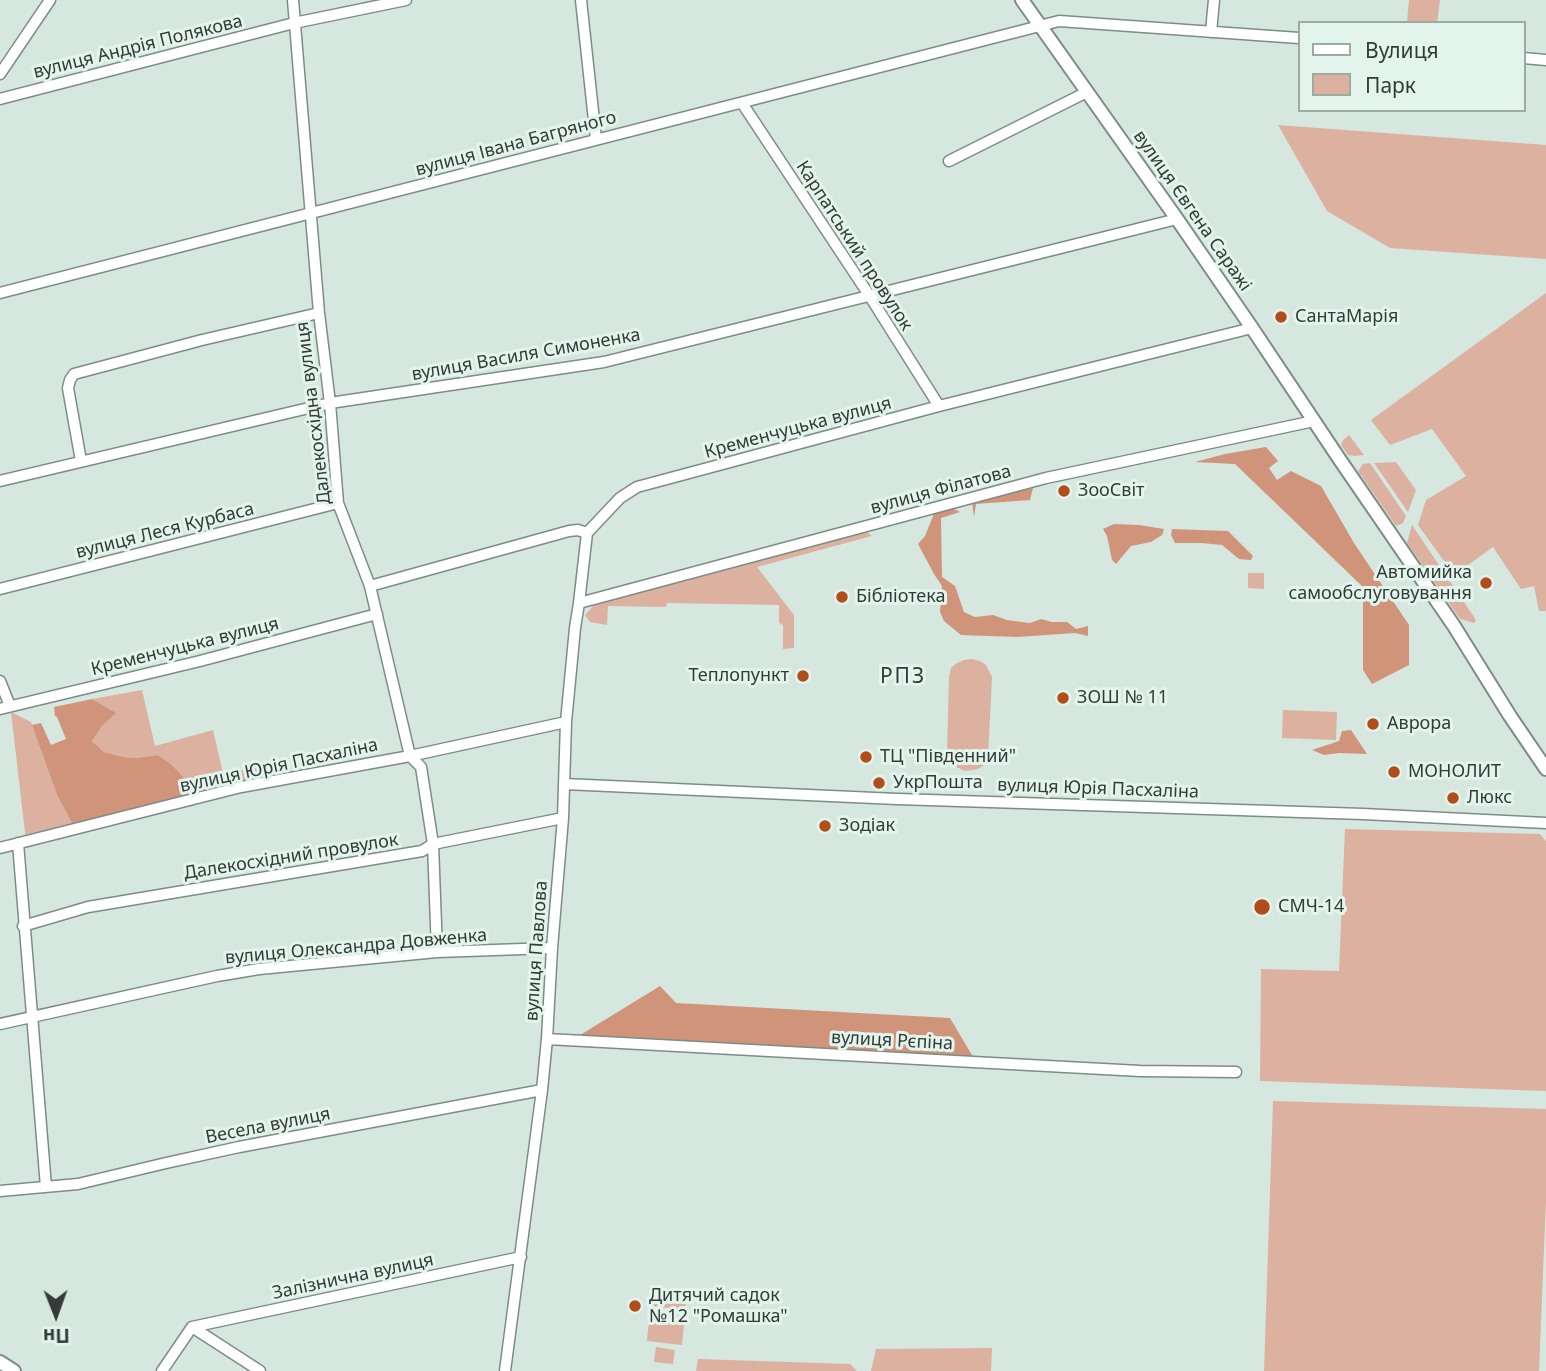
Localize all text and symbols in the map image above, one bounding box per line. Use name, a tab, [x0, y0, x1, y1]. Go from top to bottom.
street label: вулиця Андрія Полякова	[31, 11, 245, 83]
legend	[1298, 21, 1525, 112]
text: Вулиця	[1365, 36, 1439, 64]
text: Парк	[1365, 71, 1416, 99]
street label: вулиця Івана Багряного	[413, 107, 619, 181]
street label: вулиця Євгена Саражі	[1128, 126, 1256, 296]
street label: Карпатський провулок	[791, 157, 917, 335]
place label: СантаМарія	[1295, 306, 1398, 328]
marker: СантаМарія	[1273, 309, 1289, 325]
street label: Далекосхідна вулиця	[292, 320, 336, 506]
street label: вулиця Василя Симоненка	[410, 324, 642, 386]
street label: Кременчуцька вулиця	[702, 393, 894, 463]
street label: вулиця Філатова	[868, 461, 1014, 519]
place label: ЗооСвiт	[1078, 480, 1144, 502]
marker: ЗооСвiт	[1056, 483, 1072, 499]
street label: вулиця Леся Курбаса	[74, 498, 256, 564]
place label: Автомийка самообслуговування	[1288, 562, 1472, 604]
marker: Автомийка самообслуговування	[1478, 575, 1494, 591]
place label: Бібліотека	[856, 586, 945, 608]
marker: Бібліотека	[834, 589, 850, 605]
street label: Кременчуцька вулиця	[89, 613, 281, 681]
district label: РПЗ	[880, 664, 926, 690]
place label: Теплопункт	[689, 665, 789, 687]
marker: Теплопункт	[795, 668, 811, 684]
place label: ЗОШ № 11	[1077, 687, 1168, 709]
marker: ЗОШ № 11	[1055, 690, 1071, 706]
place label: Аврора	[1387, 713, 1451, 735]
marker: Аврора	[1365, 716, 1381, 732]
street label: вулиця Юрія Пасхаліна	[178, 734, 380, 798]
place label: ТЦ "Південний"	[880, 746, 1016, 768]
marker: ТЦ "Південний"	[858, 749, 874, 765]
place label: МОНОЛИТ	[1408, 761, 1501, 783]
marker: МОНОЛИТ	[1386, 764, 1402, 780]
place label: УкрПошта	[893, 772, 983, 794]
marker: УкрПошта	[871, 775, 887, 791]
street label: вулиця Юрія Пасхаліна	[997, 775, 1199, 803]
place label: Люкс	[1467, 787, 1512, 809]
marker: Люкс	[1445, 790, 1461, 806]
place label: Зодіак	[839, 815, 895, 837]
marker: Зодіак	[817, 818, 833, 834]
street label: Далекосхідний провулок	[182, 829, 400, 885]
street label: вулиця Павлова	[521, 880, 553, 1022]
place label: СМЧ-14	[1278, 896, 1344, 918]
marker: СМЧ-14	[1252, 897, 1272, 917]
street label: вулиця Олександра Довженка	[224, 925, 488, 969]
street label: вулиця Рєпіна	[830, 1027, 954, 1055]
street label: Весела вулиця	[204, 1103, 332, 1149]
street label: Залізнична вулиця	[270, 1249, 436, 1305]
north arrow	[21, 1280, 91, 1350]
place label: Дитячий садок №12 "Ромашка"	[649, 1285, 788, 1328]
marker: Дитячий садок №12 "Ромашка"	[627, 1298, 643, 1314]
text: Пн	[43, 1323, 70, 1349]

